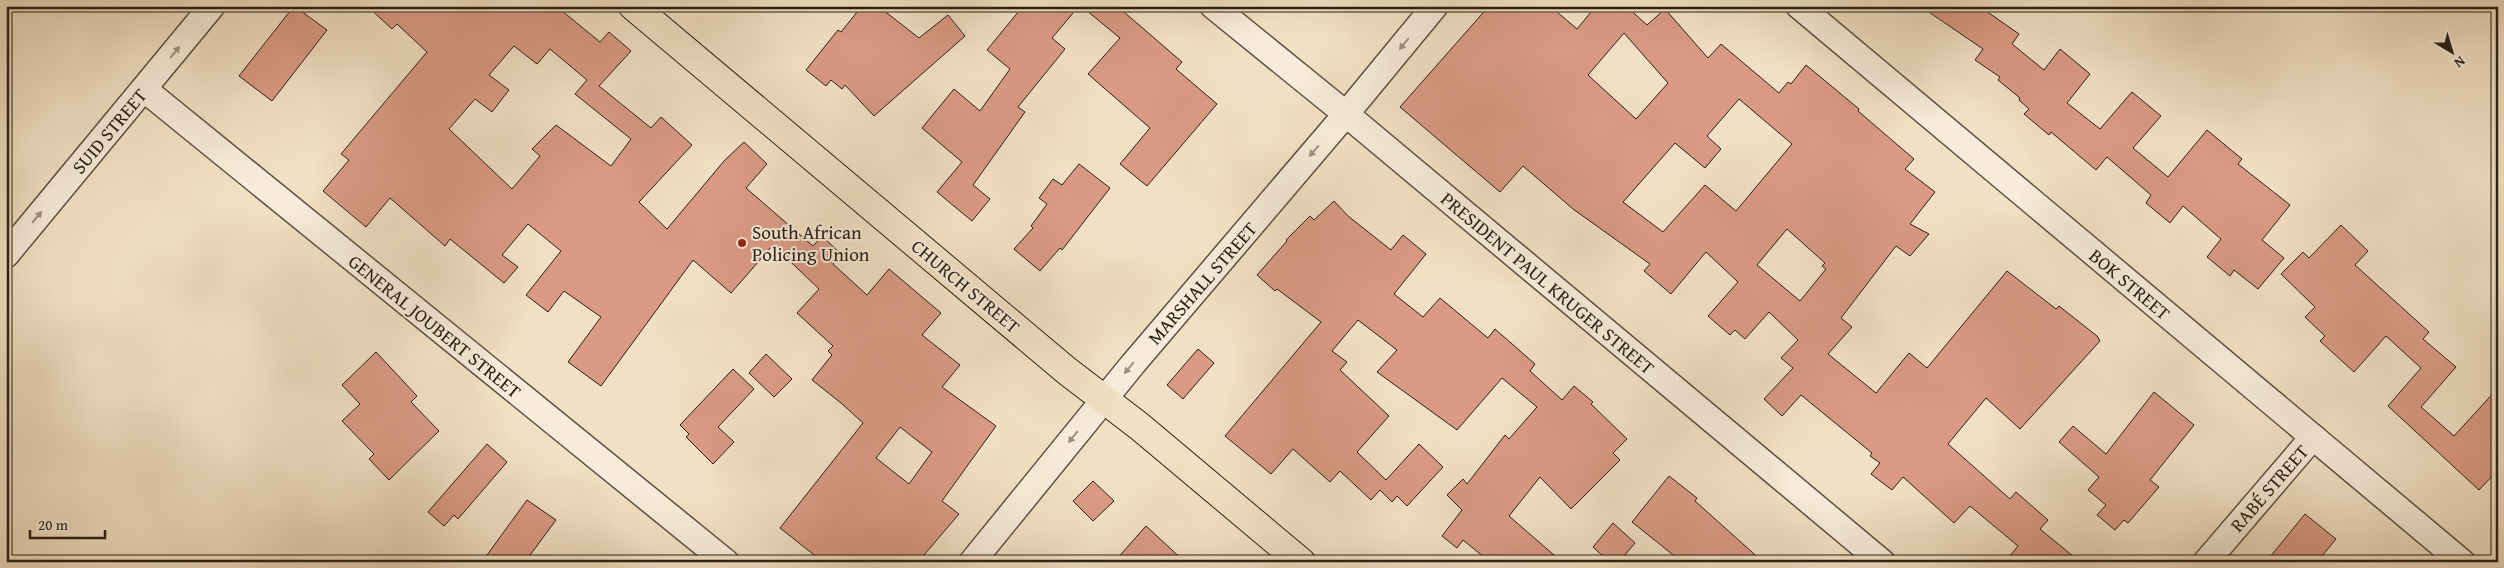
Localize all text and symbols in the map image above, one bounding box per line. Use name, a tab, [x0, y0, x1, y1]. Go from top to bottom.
north arrow	[2426, 28, 2476, 78]
one-way arrow	[1398, 37, 1409, 50]
one-way arrow	[169, 45, 180, 58]
text: N	[2450, 51, 2470, 73]
street label: SUID STREET	[65, 82, 153, 180]
one-way arrow	[1309, 144, 1320, 157]
street label: PRESIDENT PAUL KRUGER STREET	[1435, 185, 1661, 381]
one-way arrow	[32, 211, 43, 224]
street label: MARSHALL STREET	[1141, 215, 1264, 351]
place label: South African Policing Union	[752, 218, 870, 268]
street label: CHURCH STREET	[906, 232, 1027, 340]
marker: South African Policing Union	[736, 237, 748, 249]
street label: BOK STREET	[2083, 242, 2177, 327]
street label: GENERAL JOUBERT STREET	[343, 247, 528, 405]
one-way arrow	[1124, 361, 1135, 374]
one-way arrow	[1067, 430, 1078, 443]
street label: RABÉ STREET	[2223, 438, 2315, 538]
scale bar	[30, 508, 105, 540]
text: 20 m	[38, 514, 69, 535]

